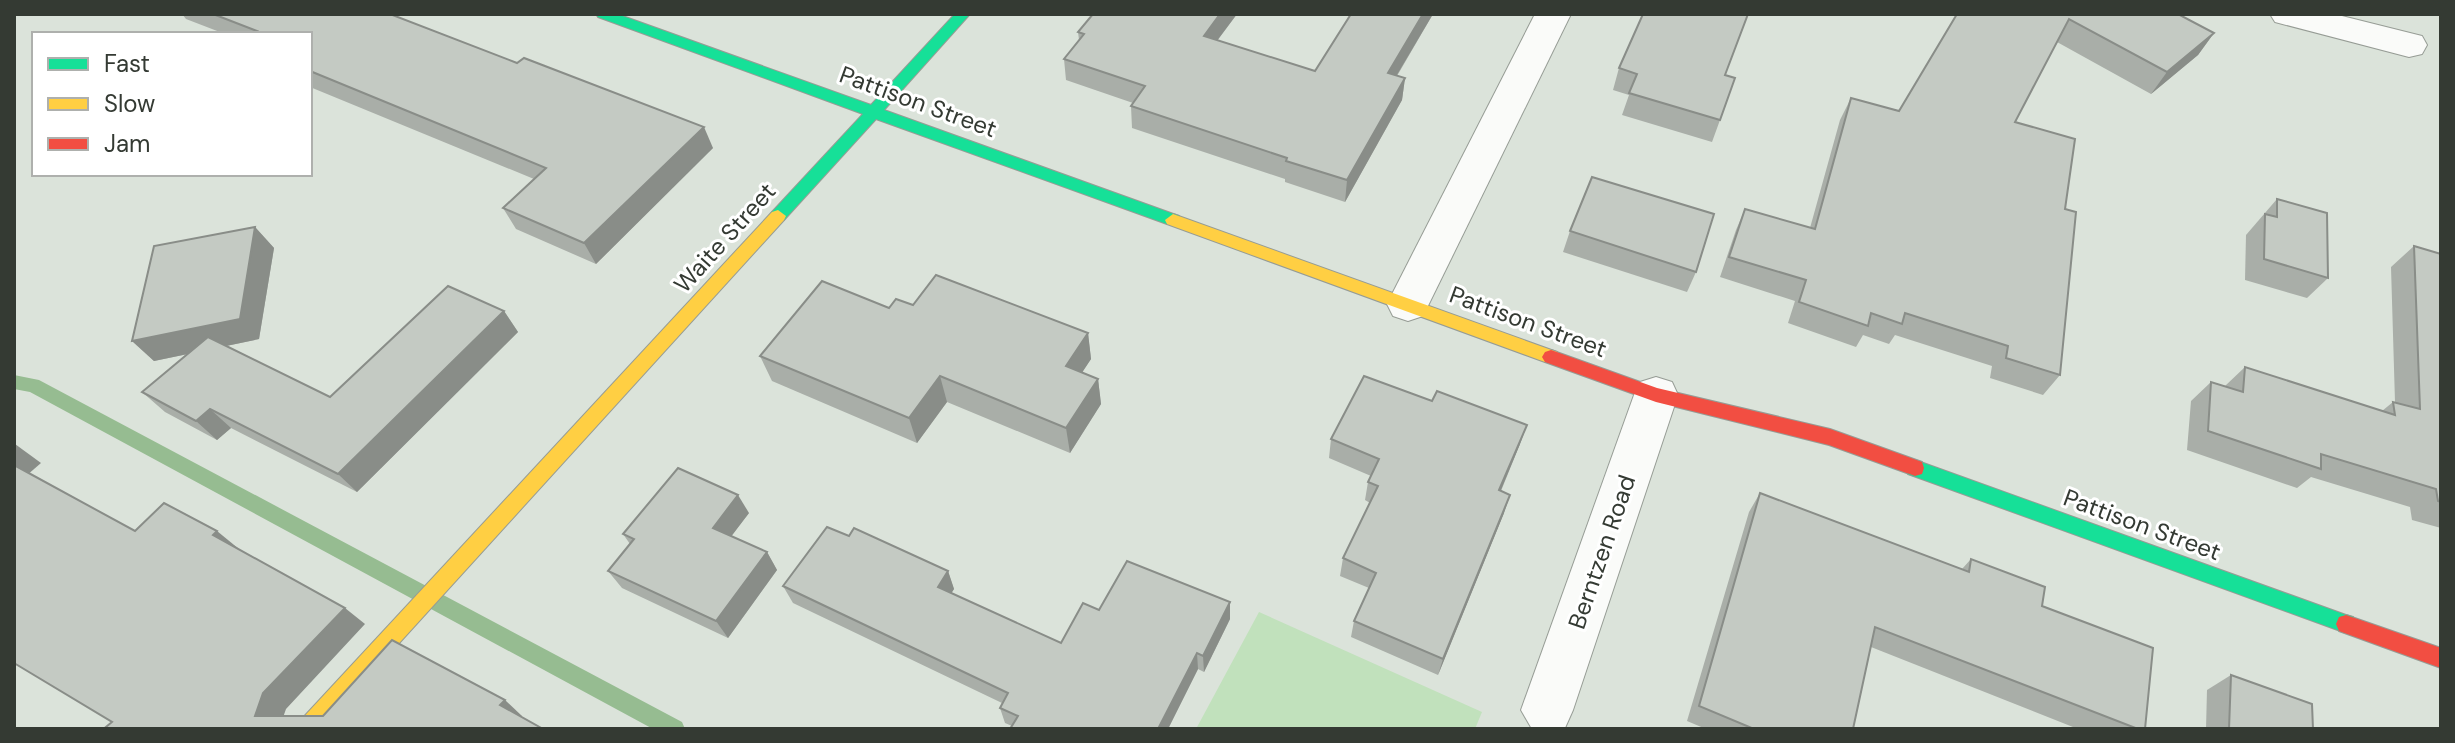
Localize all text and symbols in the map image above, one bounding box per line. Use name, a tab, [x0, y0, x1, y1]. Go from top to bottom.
legend	[32, 32, 312, 176]
text: Fast	[104, 48, 150, 79]
street label: Pattison Street	[835, 59, 1001, 144]
text: Slow	[104, 88, 155, 119]
text: Jam	[104, 128, 150, 159]
street label: Waite Street	[667, 176, 782, 299]
street label: Pattison Street	[1445, 279, 1611, 364]
street label: Berntzen Road	[1561, 471, 1642, 633]
street label: Pattison Street	[2059, 482, 2225, 567]

